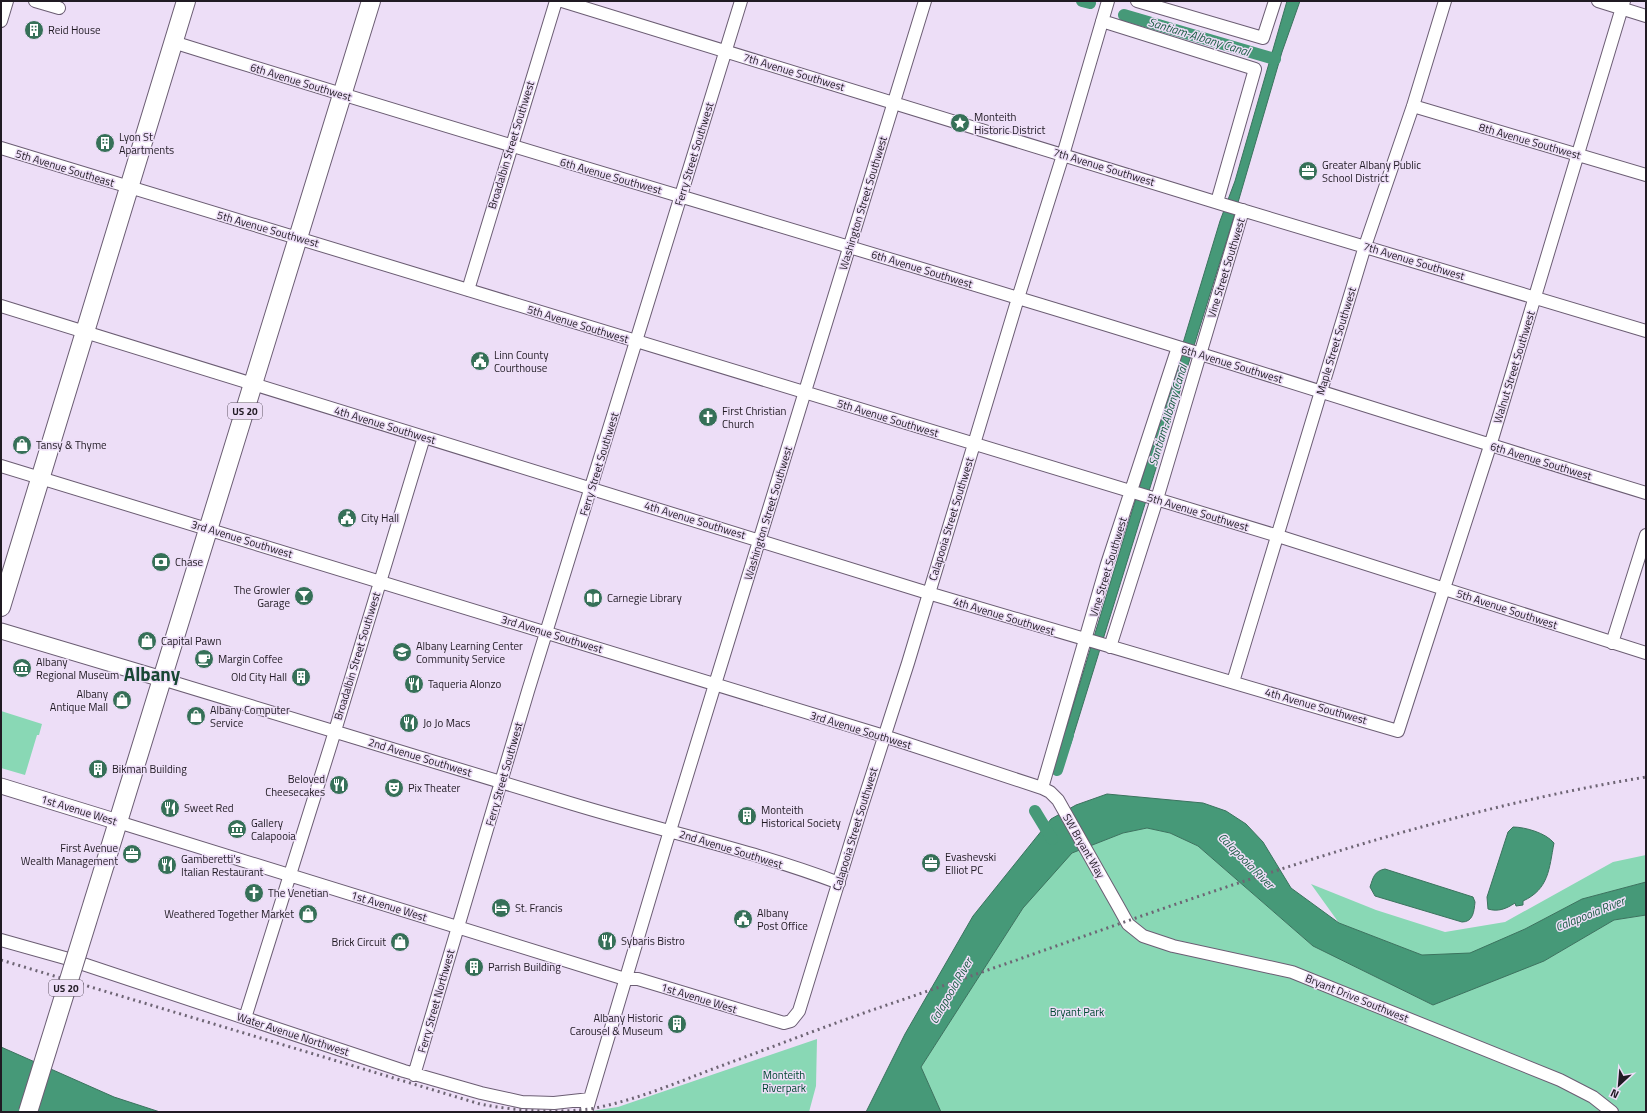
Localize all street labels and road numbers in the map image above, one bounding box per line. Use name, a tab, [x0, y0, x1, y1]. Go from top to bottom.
street label: 7th Avenue Southwest	[741, 49, 847, 95]
street label: 6th Avenue Southwest	[248, 59, 354, 105]
street label: Broadalbin Street Southwest	[484, 79, 538, 211]
street label: Ferry Street Southwest	[671, 100, 717, 208]
street label: 8th Avenue Southwest	[1477, 119, 1583, 163]
street label: Washington Street Southwest	[835, 134, 891, 272]
street label: 7th Avenue Southwest	[1051, 144, 1157, 190]
street label: 5th Avenue Southeast	[14, 145, 117, 191]
street label: 6th Avenue Southwest	[558, 154, 664, 198]
street label: 5th Avenue Southwest	[215, 207, 321, 251]
street label: Vine Street Southwest	[1203, 216, 1249, 320]
street label: 7th Avenue Southwest	[1361, 238, 1467, 284]
street label: 6th Avenue Southwest	[869, 246, 975, 292]
street label: Maple Street Southwest	[1312, 285, 1360, 397]
street label: 5th Avenue Southwest	[525, 301, 631, 347]
street label: Walnut Street Southwest	[1489, 309, 1539, 425]
street label: 6th Avenue Southwest	[1179, 341, 1285, 387]
street label: 5th Avenue Southwest	[835, 395, 941, 441]
street label: 4th Avenue Southwest	[332, 402, 438, 448]
road number: US 20	[228, 403, 262, 419]
street label: Ferry Street Southwest	[576, 410, 622, 518]
street label: 6th Avenue Southwest	[1488, 438, 1594, 484]
street label: Washington Street Southwest	[740, 444, 796, 582]
street label: Calapooia Street Southwest	[925, 455, 977, 583]
street label: 5th Avenue Southwest	[1145, 489, 1251, 535]
street label: 4th Avenue Southwest	[642, 497, 748, 543]
street label: Vine Street Southwest	[1085, 515, 1131, 619]
street label: 3rd Avenue Southwest	[189, 516, 295, 562]
street label: 5th Avenue Southwest	[1454, 585, 1560, 633]
street label: Broadalbin Street Southwest	[330, 590, 384, 722]
street label: 4th Avenue Southwest	[951, 593, 1057, 639]
street label: 3rd Avenue Southwest	[499, 611, 605, 657]
street label: 4th Avenue Southwest	[1263, 684, 1369, 728]
street label: 3rd Avenue Southwest	[808, 707, 914, 753]
street label: Ferry Street Southwest	[482, 720, 527, 828]
street label: 2nd Avenue Southwest	[366, 734, 474, 780]
street label: Calapooia Street Southwest	[829, 765, 881, 893]
street label: 1st Avenue West	[39, 791, 119, 829]
street label: SW Bryant Way	[1059, 811, 1109, 882]
street label: 2nd Avenue Southwest	[677, 826, 785, 872]
street label: 1st Avenue West	[349, 887, 429, 925]
street label: Ferry Street Northwest	[414, 947, 458, 1055]
street label: Bryant Drive Southwest	[1303, 970, 1411, 1026]
street label: 1st Avenue West	[659, 979, 739, 1017]
road number: US 20	[49, 980, 83, 996]
street label: Water Avenue Northwest	[235, 1008, 351, 1060]

